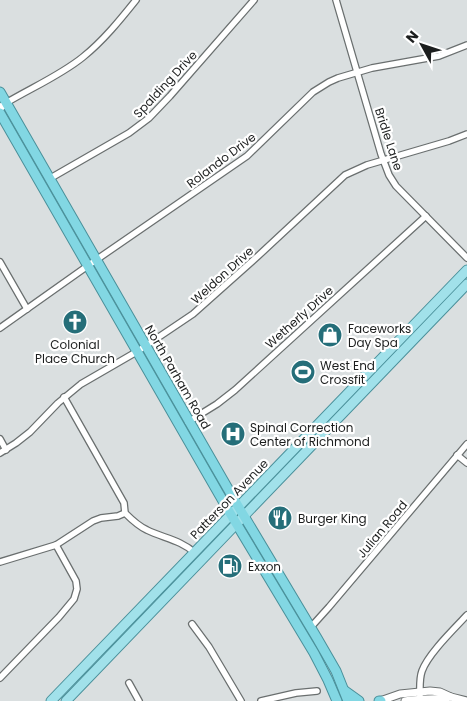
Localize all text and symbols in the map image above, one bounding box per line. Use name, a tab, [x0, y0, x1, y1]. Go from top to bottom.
north arrow	[397, 20, 447, 70]
text: N	[401, 26, 423, 47]
street label: Spalding Drive	[129, 47, 201, 121]
street label: Bridle Lane	[371, 106, 407, 172]
street label: Rolando Drive	[183, 128, 259, 192]
street label: Weldon Drive	[187, 242, 257, 308]
street label: Wetherly Drive	[261, 282, 337, 352]
church icon: Colonial Place Church	[62, 309, 88, 335]
place label: Faceworks Day Spa	[348, 320, 411, 351]
street label: North Parham Road	[141, 322, 215, 432]
shop icon: Faceworks Day Spa	[317, 322, 343, 348]
place label: Colonial Place Church	[35, 336, 115, 367]
place label: West End Crossfit	[320, 357, 375, 388]
sports icon: West End Crossfit	[290, 359, 316, 385]
place label: Spinal Correction Center of Richmond	[250, 419, 370, 450]
hospital icon: Spinal Correction Center of Richmond	[220, 421, 246, 447]
street label: Patterson Avenue	[186, 455, 272, 543]
street label: Julian Road	[353, 497, 411, 561]
restaurant icon: Burger King	[267, 505, 293, 531]
place label: Burger King	[298, 510, 367, 527]
fuel station icon: Exxon	[217, 553, 243, 579]
place label: Exxon	[248, 558, 281, 575]

